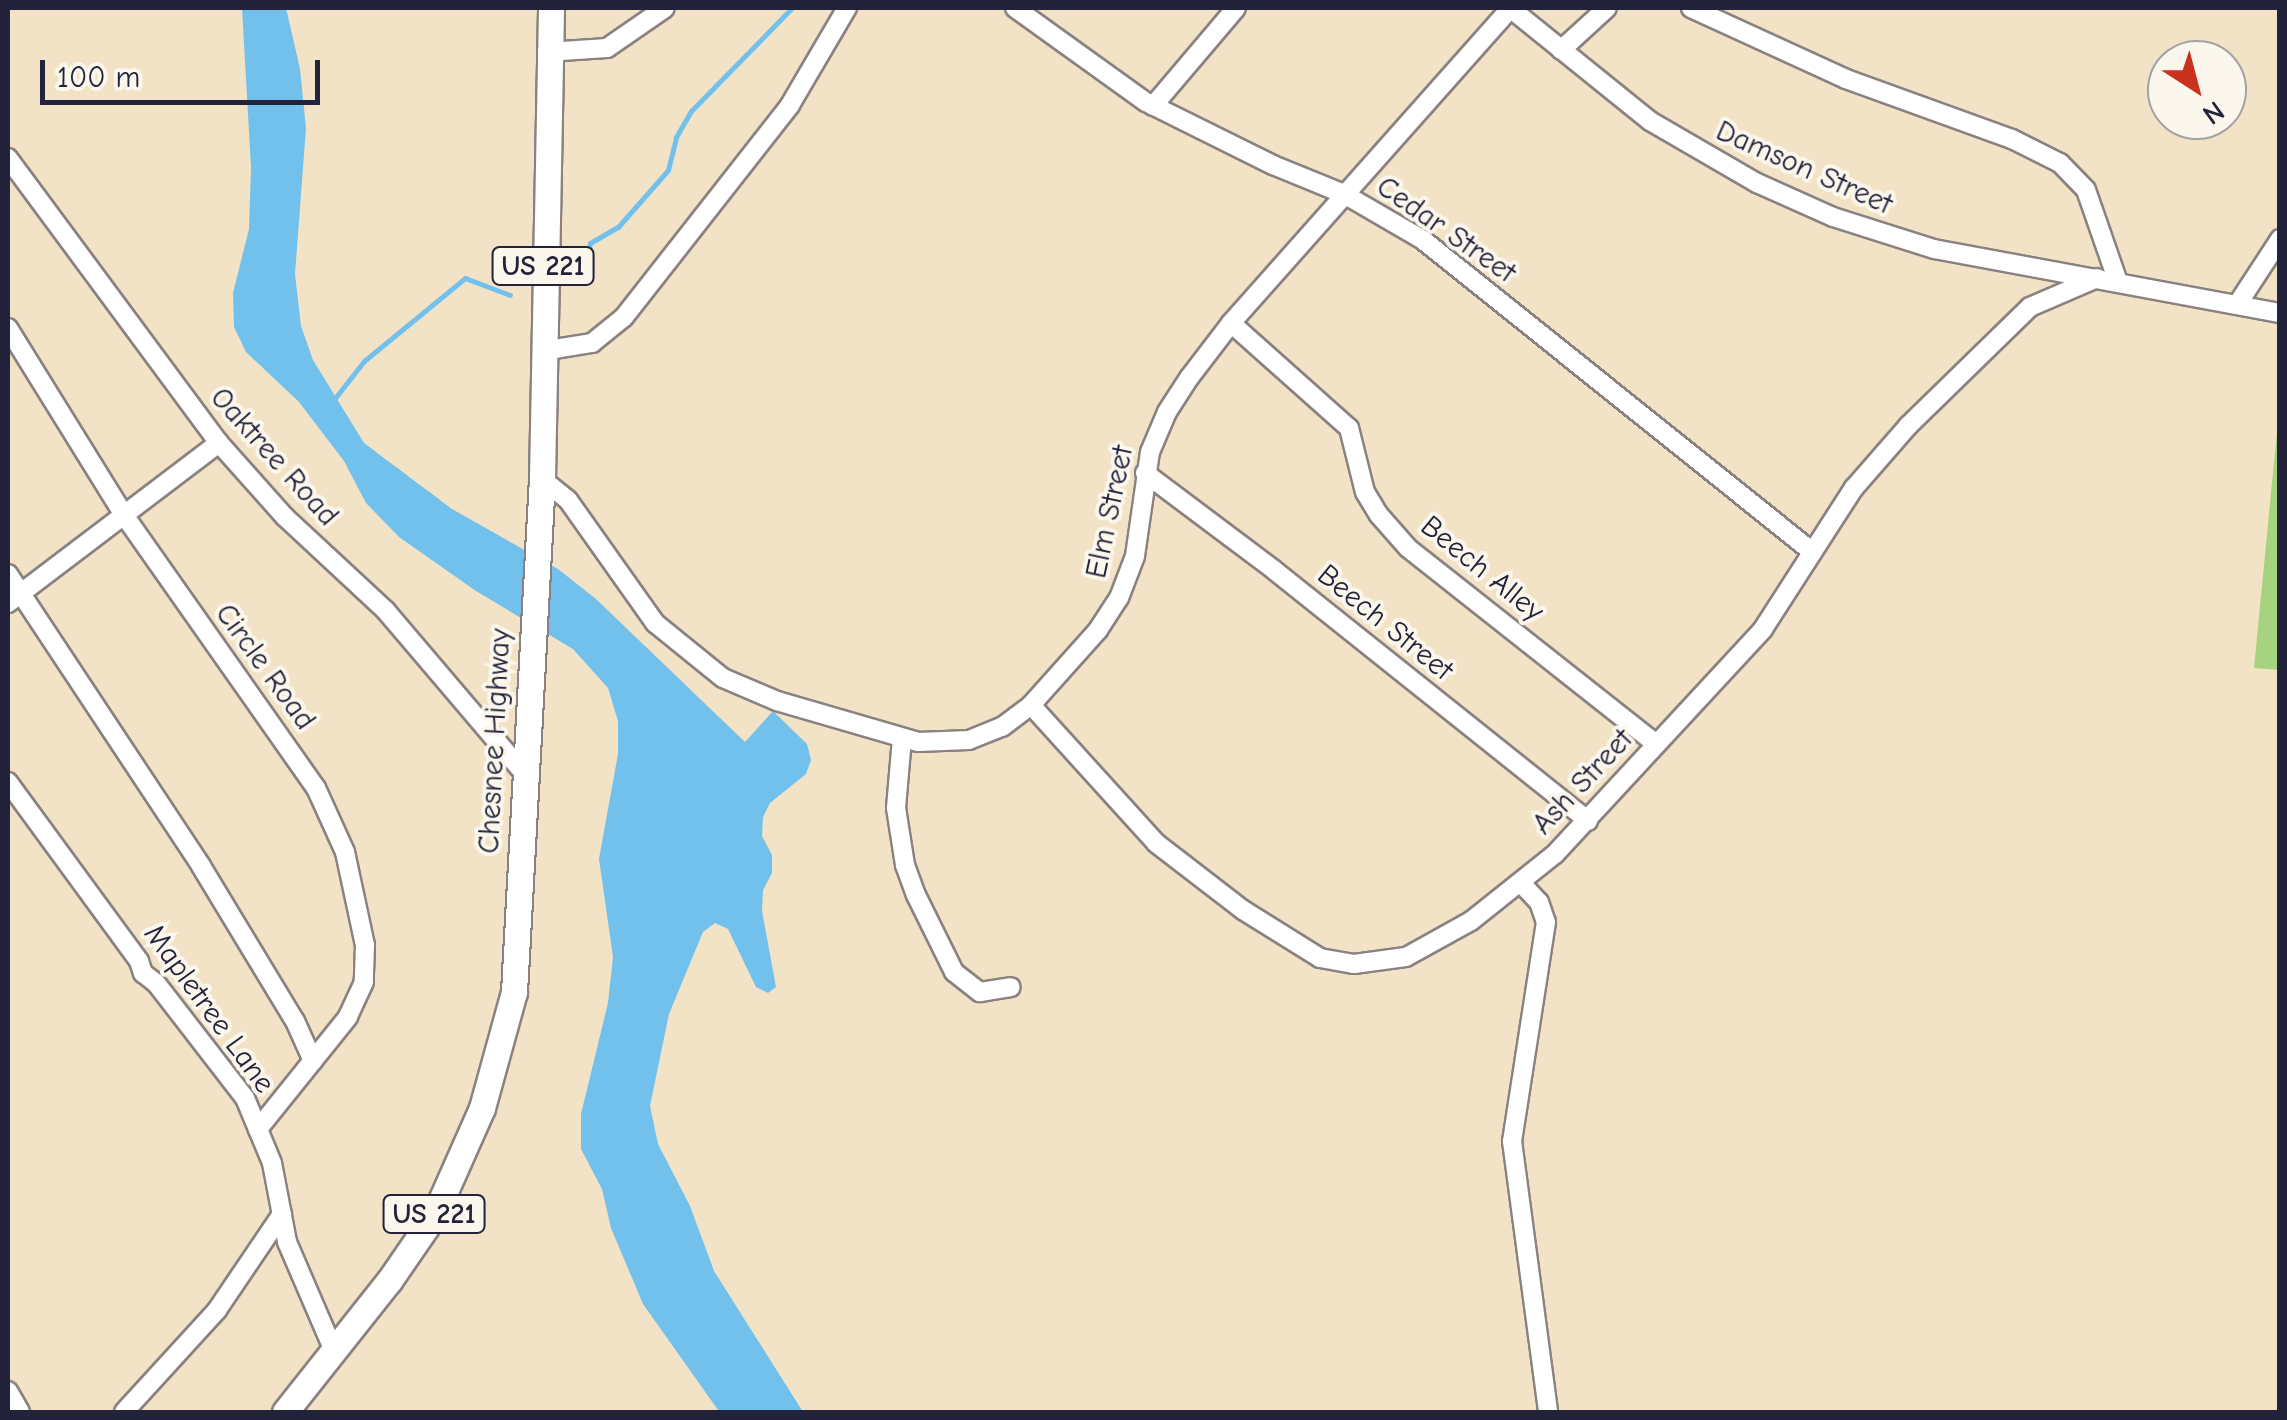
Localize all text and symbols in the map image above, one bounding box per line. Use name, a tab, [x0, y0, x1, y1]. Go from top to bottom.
scale bar	[45, 40, 325, 102]
north arrow	[2147, 40, 2247, 140]
text: 100 m	[57, 60, 140, 95]
text: N	[2197, 94, 2230, 131]
street label: Damson Street	[1710, 113, 1898, 223]
street label: Cedar Street	[1369, 169, 1523, 291]
road number: US 221	[490, 243, 596, 289]
street label: Oaktree Road	[202, 380, 346, 534]
street label: Elm Street	[1078, 442, 1142, 582]
street label: Beech Alley	[1413, 508, 1551, 630]
street label: Beech Street	[1310, 557, 1460, 689]
street label: Circle Road	[207, 597, 323, 737]
street label: Chesnee Highway	[471, 627, 519, 855]
street label: Ash Street	[1525, 722, 1641, 842]
street label: Mapletree Lane	[136, 918, 282, 1100]
road number: US 221	[382, 1191, 486, 1237]

